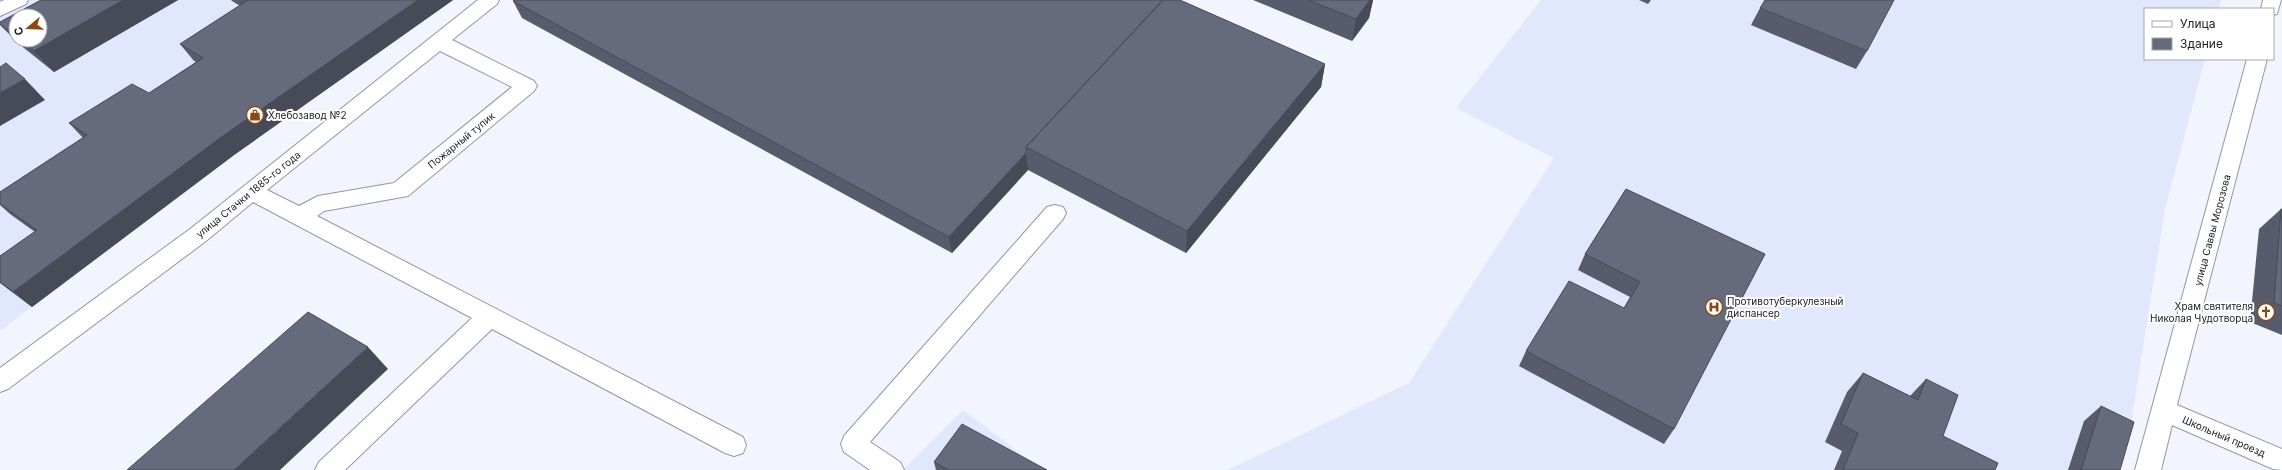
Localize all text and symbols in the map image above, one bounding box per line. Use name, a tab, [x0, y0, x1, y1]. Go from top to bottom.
north arrow	[8, 8, 48, 48]
legend	[2144, 8, 2274, 60]
text: Улица	[2180, 16, 2215, 31]
text: С	[11, 25, 26, 37]
text: Здание	[2180, 36, 2223, 51]
shop icon: Хлебозавод №2	[245, 105, 265, 125]
place label: Хлебозавод №2	[268, 109, 347, 121]
street label: Пожарный тупик	[425, 109, 497, 171]
street label: улица Стачки 1885-го года	[193, 148, 303, 240]
street label: улица Саввы Морозова	[2191, 173, 2233, 287]
place label: Противотуберкулезный диспансер	[1727, 295, 1844, 319]
hospital icon: Противотуберкулезный диспансер	[1704, 297, 1724, 317]
place label: Храм святителя Николая Чудотворца	[2150, 300, 2253, 324]
church icon: Храм святителя Николая Чудотворца	[2256, 302, 2276, 322]
street label: Школьный проезд	[2181, 413, 2267, 459]

